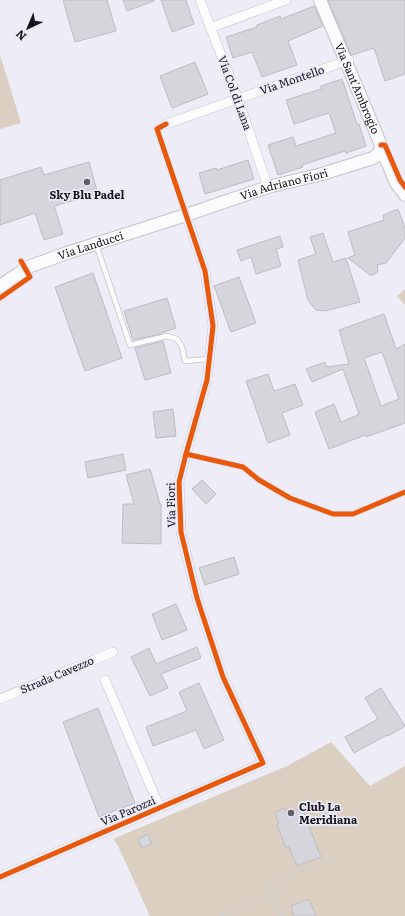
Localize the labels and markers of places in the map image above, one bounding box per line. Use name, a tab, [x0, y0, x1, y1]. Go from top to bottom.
marker: Sky Blu Padel	[82, 177, 92, 187]
place label: Sky Blu Padel	[50, 186, 124, 202]
place label: Club La Meridiana	[299, 798, 358, 827]
marker: Club La Meridiana	[286, 808, 296, 818]

